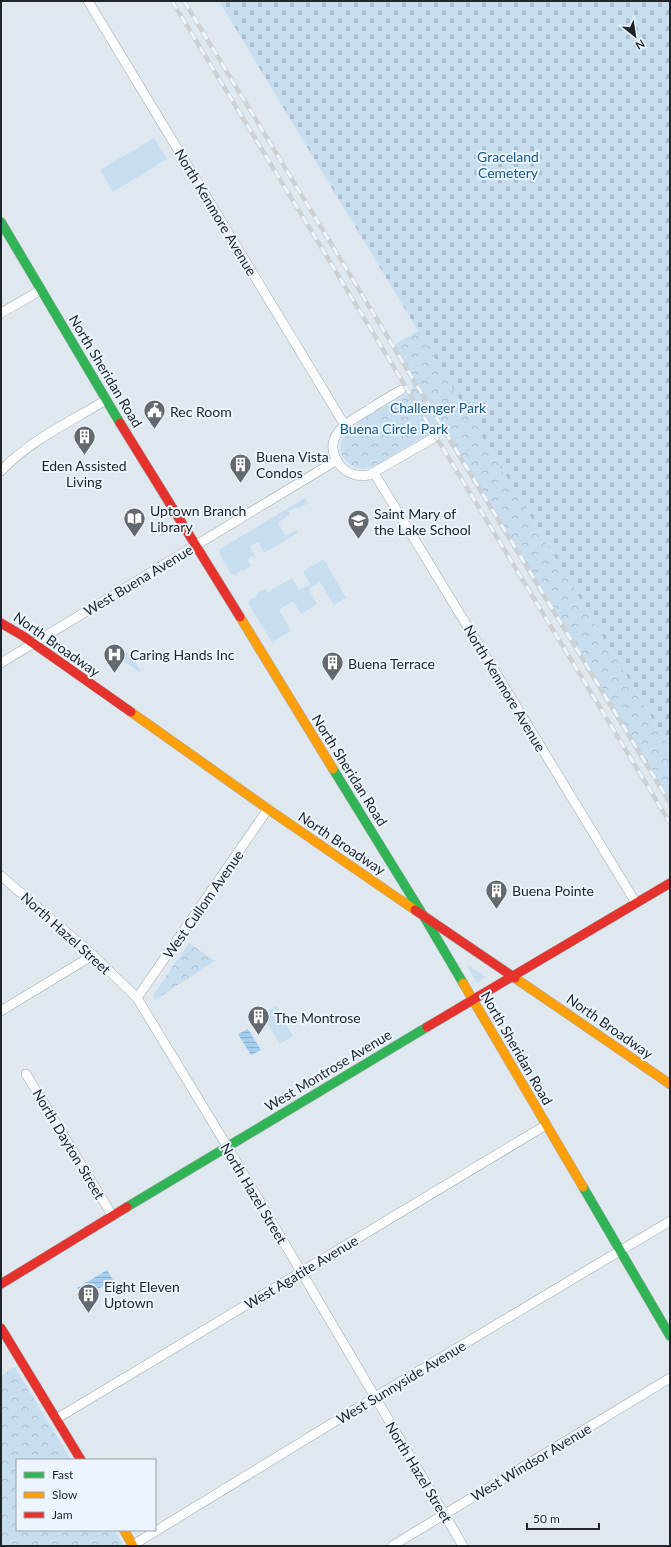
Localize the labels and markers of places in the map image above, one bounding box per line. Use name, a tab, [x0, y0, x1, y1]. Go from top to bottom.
public building icon: Rec Room	[141, 398, 167, 431]
place label: Rec Room	[170, 403, 232, 420]
building icon: Eden Assisted Living	[71, 424, 97, 457]
place label: Buena Vista Condos	[256, 448, 329, 481]
building icon: Buena Vista Condos	[227, 451, 253, 484]
place label: Eden Assisted Living	[41, 457, 127, 490]
place label: Uptown Branch Library	[150, 502, 246, 535]
library icon: Uptown Branch Library	[121, 505, 147, 538]
place label: Saint Mary of the Lake School	[374, 505, 471, 538]
school or university icon: Saint Mary of the Lake School	[346, 508, 372, 541]
hospital icon: Caring Hands Inc	[101, 641, 127, 674]
place label: Caring Hands Inc	[130, 646, 235, 663]
building icon: Buena Terrace	[320, 650, 346, 683]
place label: Buena Terrace	[348, 655, 435, 672]
building icon: Buena Pointe	[483, 877, 509, 910]
place label: Buena Pointe	[512, 882, 594, 899]
building icon: The Montrose	[246, 1004, 272, 1037]
place label: The Montrose	[274, 1009, 361, 1026]
place label: Eight Eleven Uptown	[104, 1278, 180, 1311]
building icon: Eight Eleven Uptown	[76, 1281, 102, 1314]

